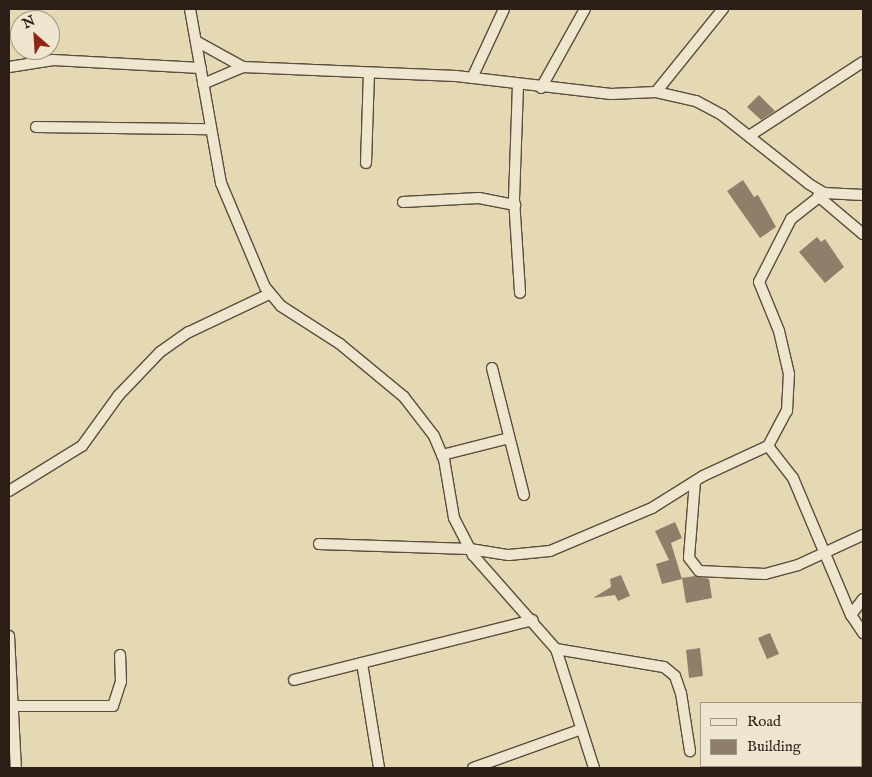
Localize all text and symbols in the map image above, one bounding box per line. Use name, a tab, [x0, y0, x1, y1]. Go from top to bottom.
north arrow	[10, 10, 60, 60]
text: N	[19, 12, 38, 33]
legend	[700, 702, 862, 767]
text: Road	[747, 712, 781, 731]
text: Building	[747, 737, 801, 756]

